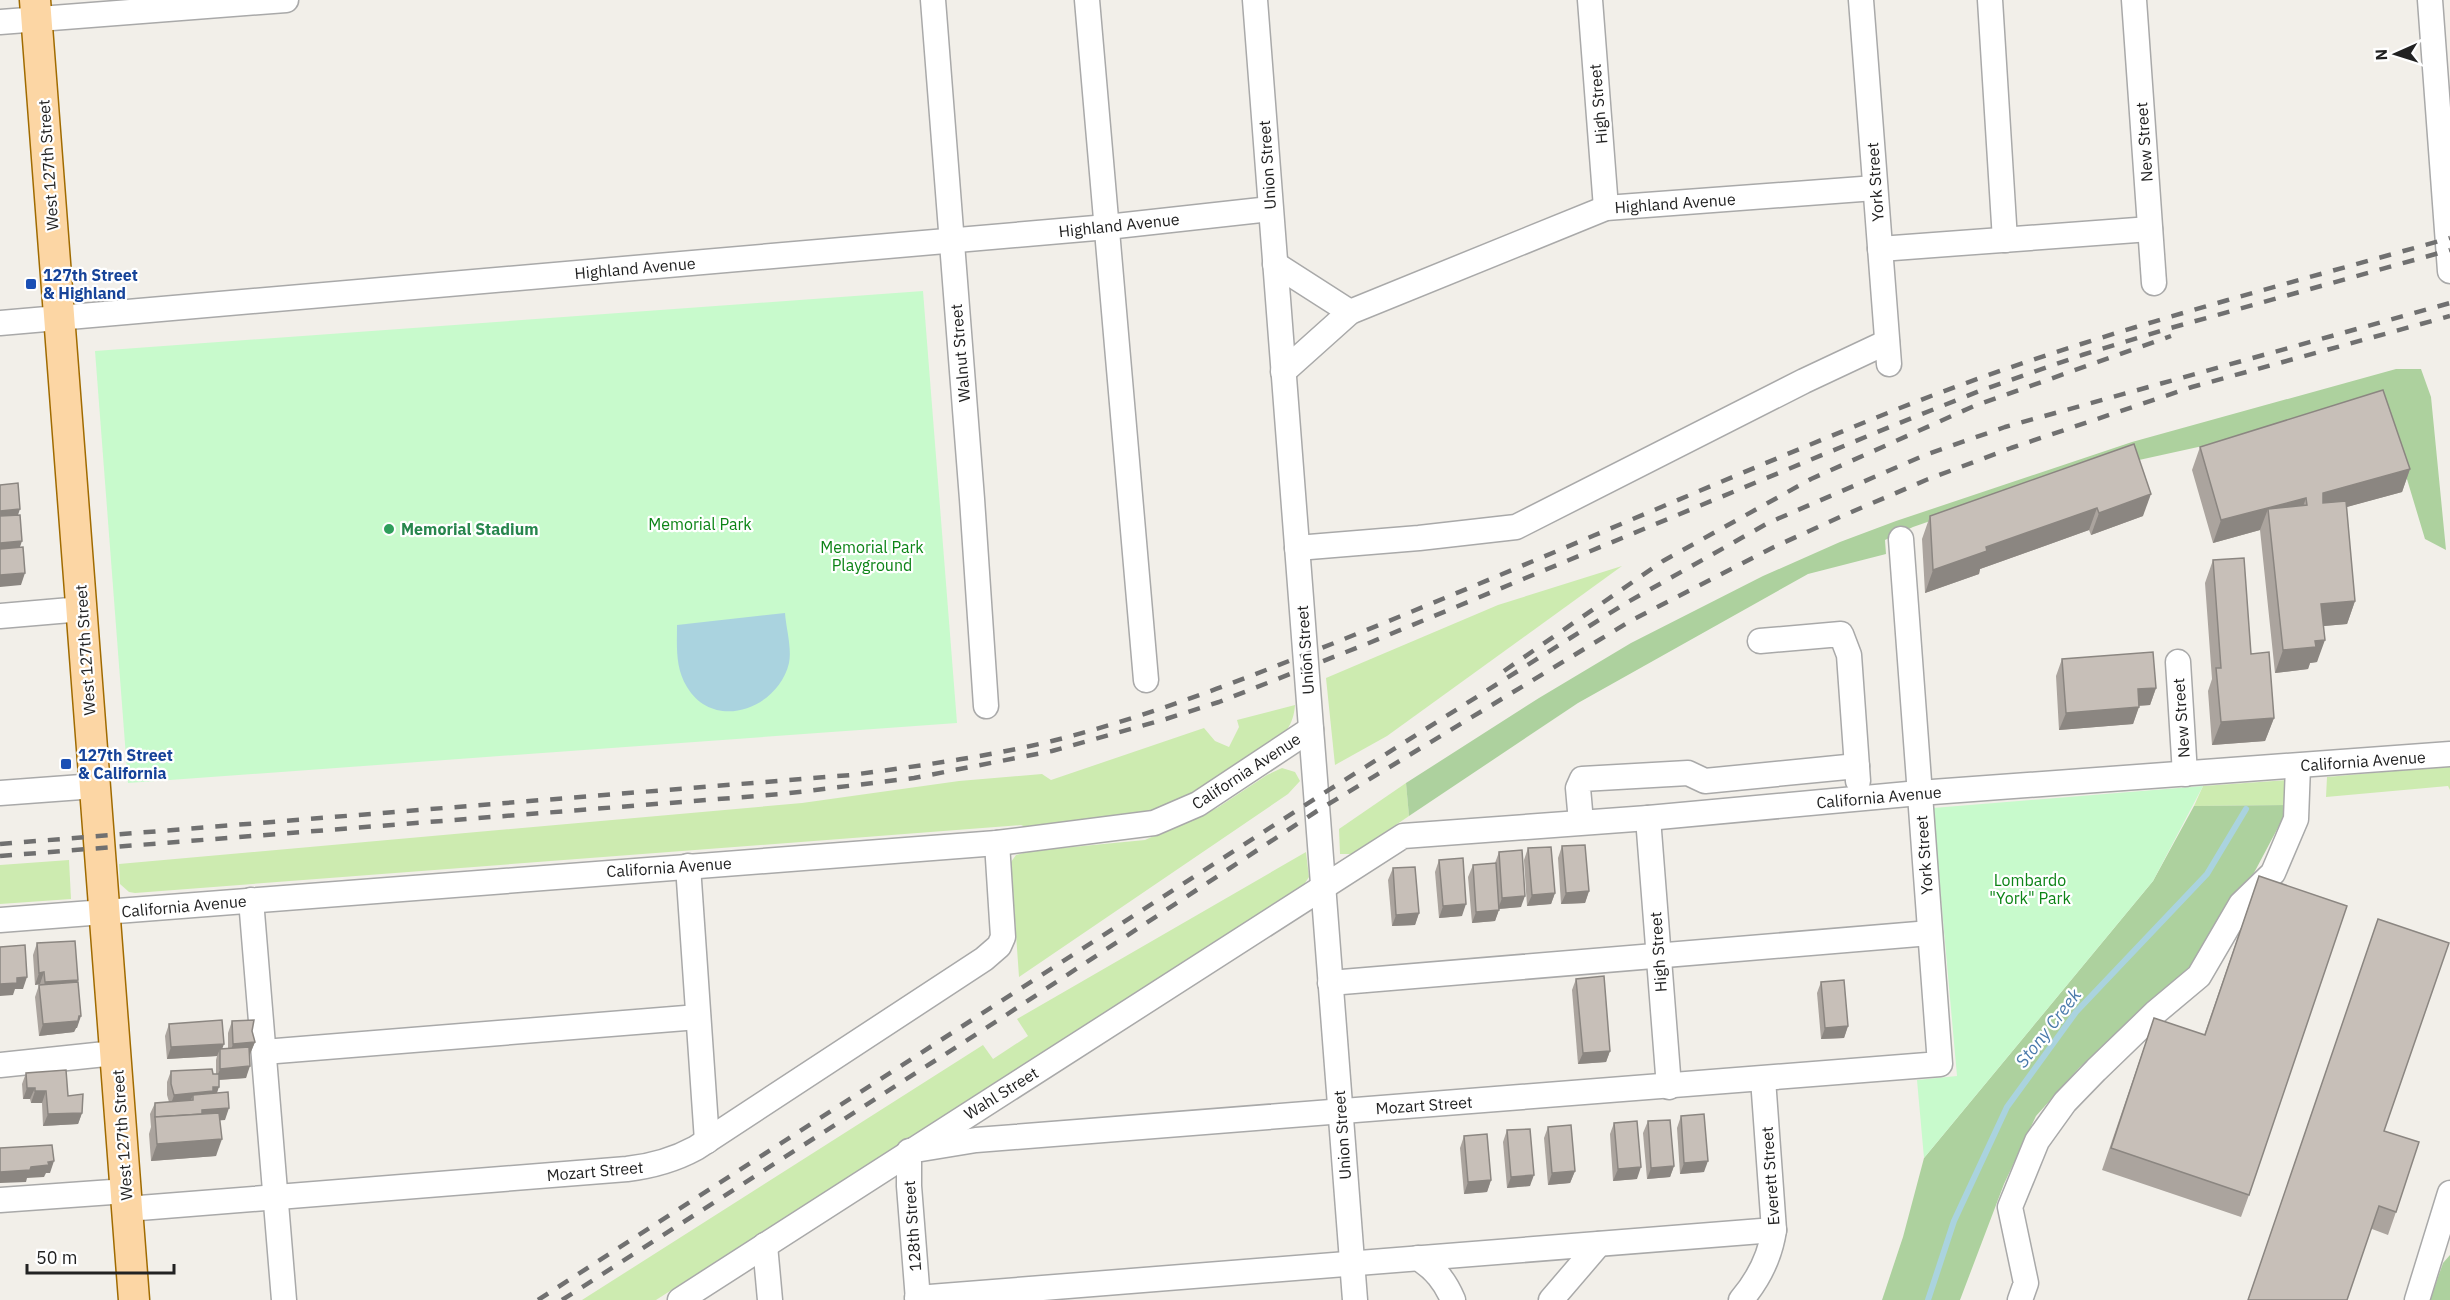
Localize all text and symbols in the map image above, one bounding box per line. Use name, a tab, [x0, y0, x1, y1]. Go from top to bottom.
north arrow	[2366, 24, 2426, 84]
text: N	[2371, 48, 2391, 61]
street label: High Street	[1585, 63, 1611, 145]
street label: West 127th Street	[33, 99, 63, 231]
street label: New Street	[2131, 101, 2157, 183]
street label: Union Street	[1254, 120, 1280, 210]
street label: York Street	[1862, 142, 1888, 222]
street label: Highland Avenue	[1614, 189, 1736, 217]
street label: Highland Avenue	[1058, 209, 1181, 241]
street label: Highland Avenue	[574, 253, 697, 283]
place label: 127th Street & Highland	[43, 265, 138, 303]
marker: 127th Street & Highland	[24, 277, 38, 291]
street label: Walnut Street	[946, 303, 974, 403]
park label: Memorial Park	[648, 514, 752, 534]
place label: Memorial Stadium	[401, 519, 538, 539]
marker: Memorial Stadium	[382, 522, 396, 536]
park label: Memorial Park Playground	[820, 537, 924, 575]
street label: West 127th Street	[70, 584, 100, 716]
street label: Union Street	[1292, 605, 1318, 695]
street label: New Street	[2168, 677, 2194, 759]
street label: California Avenue	[1188, 728, 1304, 814]
place label: 127th Street & California	[78, 745, 173, 783]
street label: California Avenue	[2300, 747, 2427, 775]
marker: 127th Street & California	[59, 757, 73, 771]
street label: California Avenue	[1816, 782, 1943, 812]
street label: York Street	[1911, 815, 1937, 895]
street label: California Avenue	[606, 853, 733, 881]
park label: Lombardo "York" Park	[1989, 870, 2071, 908]
street label: California Avenue	[121, 891, 248, 921]
street label: High Street	[1645, 911, 1671, 993]
water label: Stony Creek	[2010, 983, 2086, 1072]
street label: Wahl Street	[960, 1062, 1042, 1124]
street label: West 127th Street	[107, 1069, 137, 1201]
street label: Union Street	[1329, 1090, 1355, 1180]
street label: Mozart Street	[1375, 1092, 1473, 1118]
street label: Everett Street	[1757, 1126, 1783, 1226]
street label: Mozart Street	[546, 1157, 644, 1185]
street label: 128th Street	[899, 1180, 925, 1272]
scale bar	[27, 1237, 174, 1275]
text: 50 m	[36, 1246, 78, 1269]

